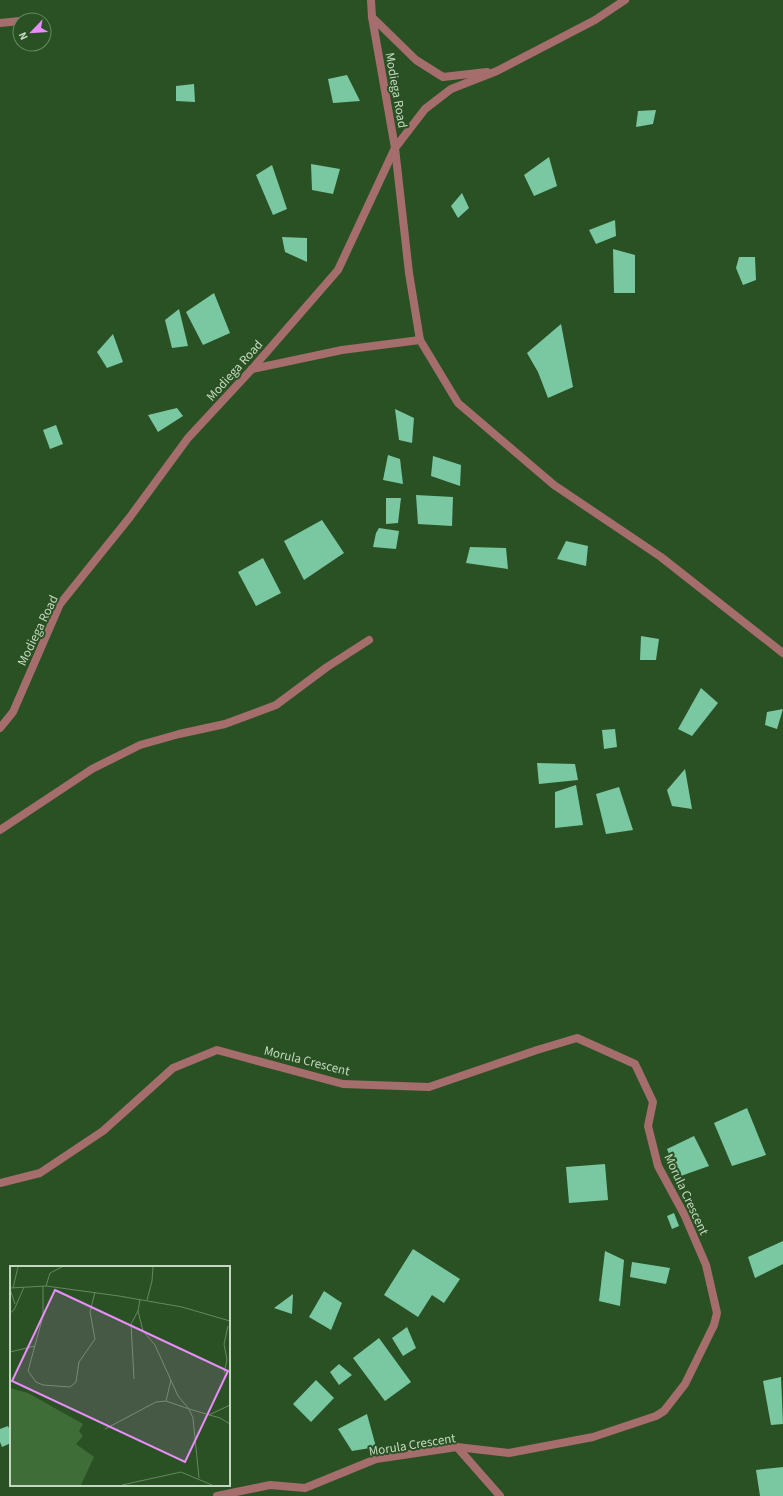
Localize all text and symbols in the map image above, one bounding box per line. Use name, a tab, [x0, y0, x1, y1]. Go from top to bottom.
north arrow	[12, 12, 52, 52]
text: N	[15, 30, 32, 43]
street label: Modiega Road	[380, 51, 412, 129]
street label: Modiega Road	[202, 336, 267, 405]
street label: Modiega Road	[13, 592, 63, 669]
street label: Morula Crescent	[262, 1042, 352, 1080]
street label: Morula Crescent	[659, 1151, 713, 1239]
inset map	[10, 1266, 230, 1486]
street label: Morula Crescent	[367, 1429, 458, 1461]

